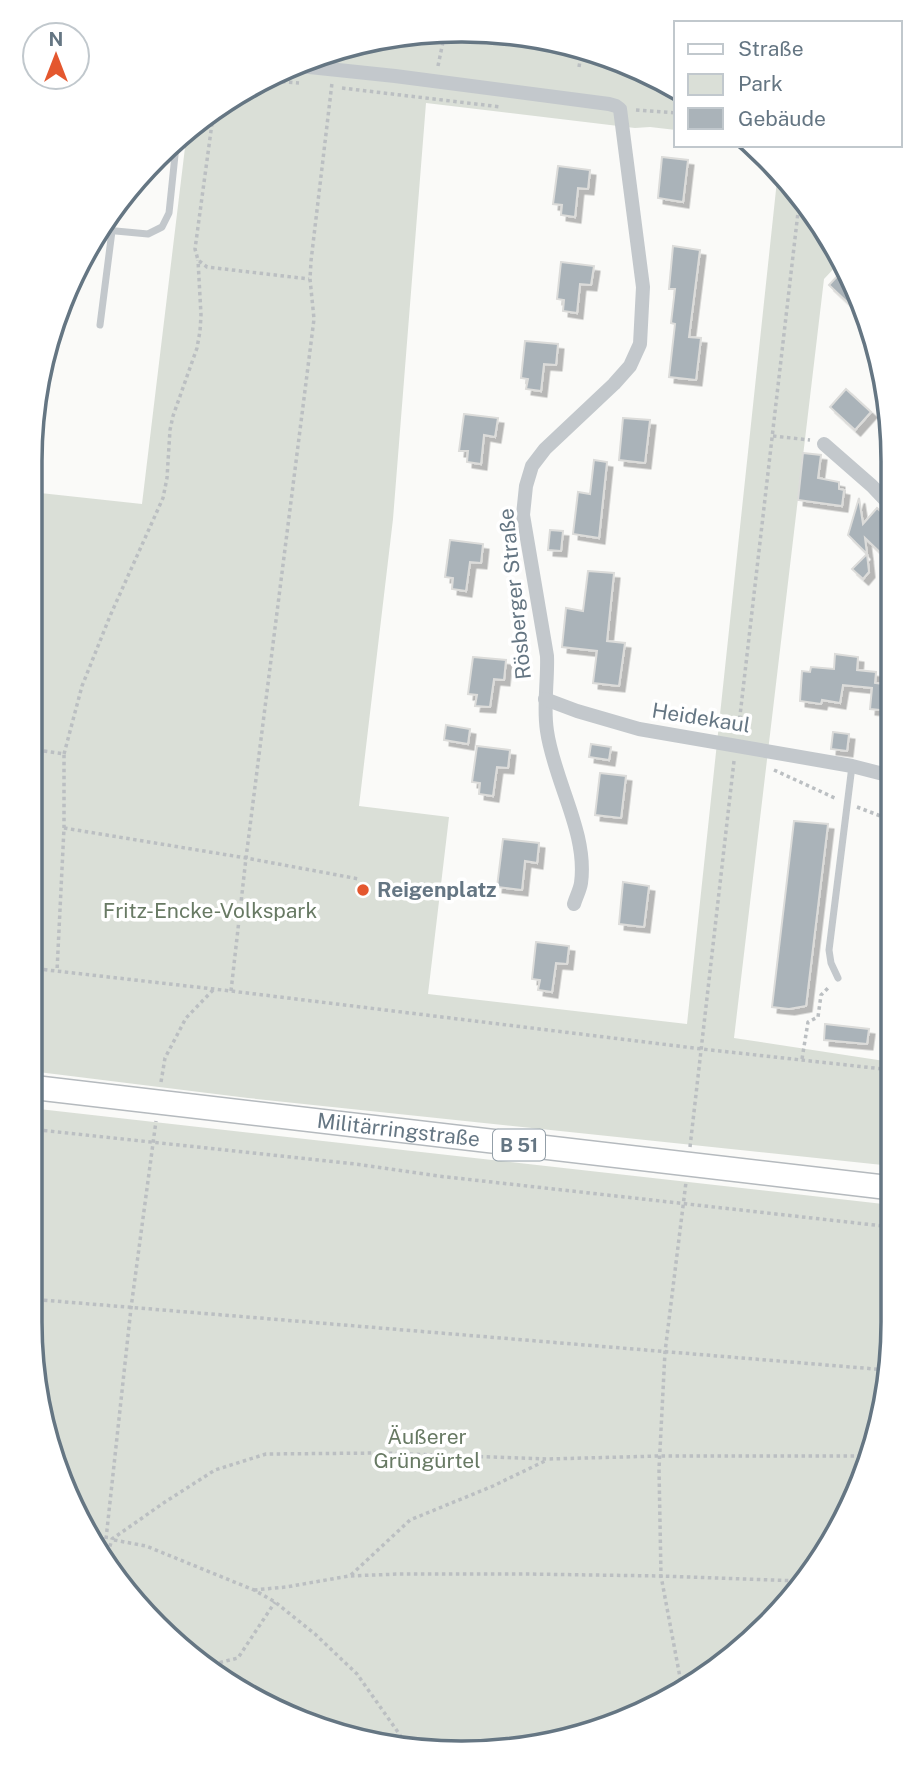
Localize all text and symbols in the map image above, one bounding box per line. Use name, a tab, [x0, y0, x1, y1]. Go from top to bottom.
north arrow	[21, 21, 91, 91]
legend	[674, 21, 902, 147]
text: N	[49, 28, 63, 50]
text: Straße	[738, 36, 804, 61]
text: Park	[738, 71, 783, 96]
text: Gebäude	[738, 106, 826, 131]
street label: Rösberger Straße	[493, 507, 536, 681]
street label: Heidekaul	[650, 697, 752, 738]
place label: Reigenplatz	[377, 877, 497, 902]
marker: Reigenplatz	[355, 882, 371, 898]
park label: Fritz-Encke-Volkspark	[103, 898, 318, 923]
street label: Militärringstraße	[316, 1108, 481, 1152]
road number: B 51	[493, 1130, 545, 1161]
park label: Äußerer Grüngürtel	[373, 1424, 481, 1473]

